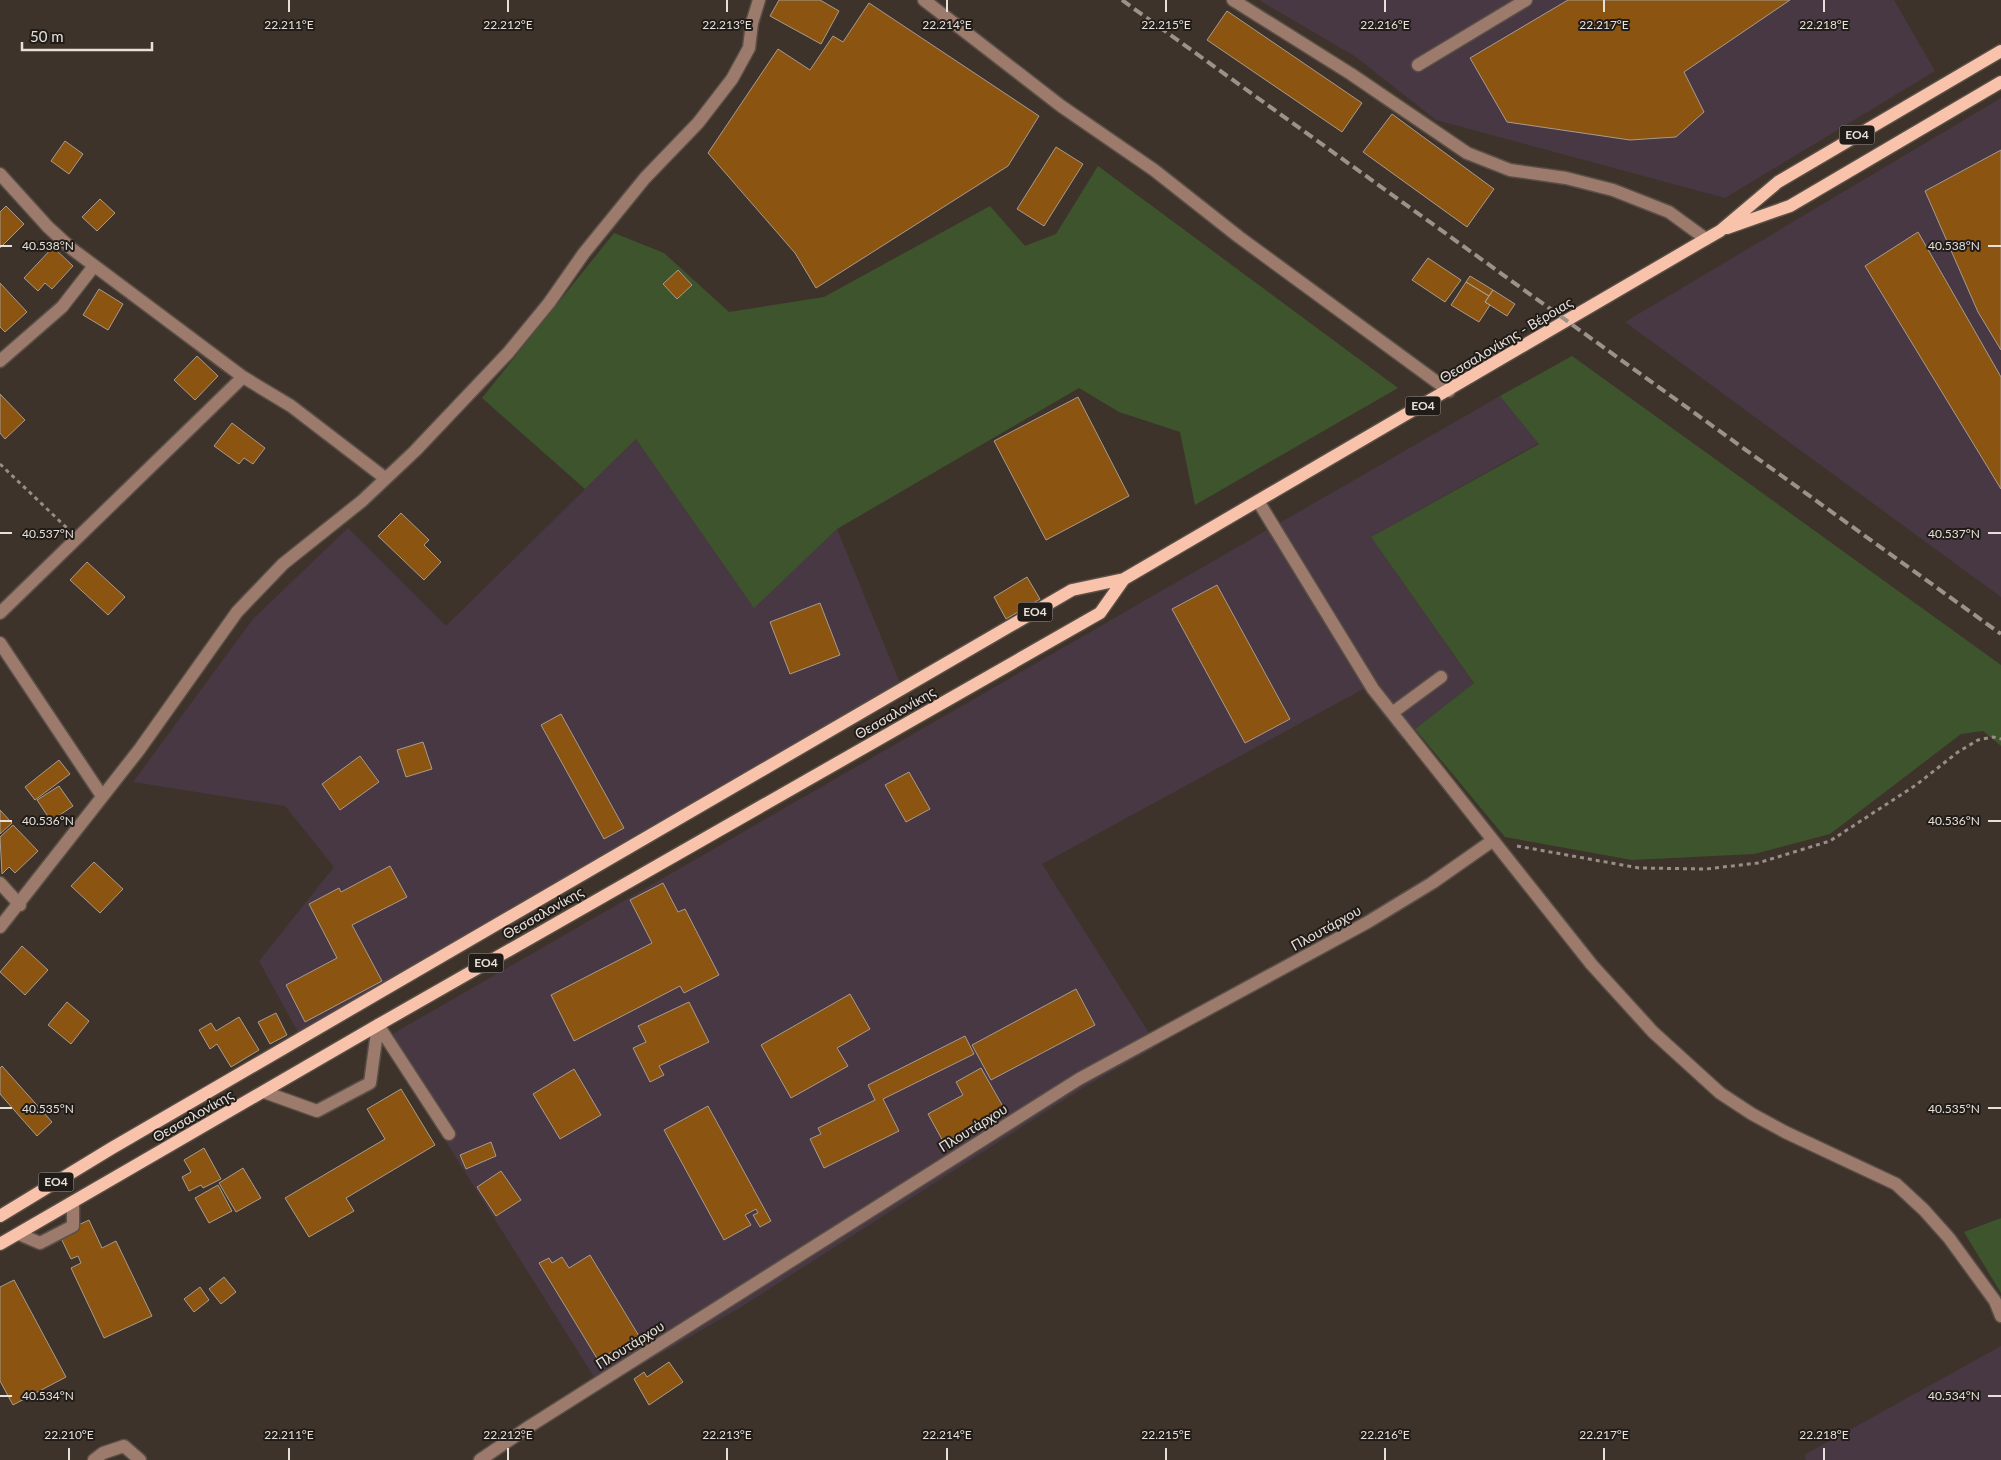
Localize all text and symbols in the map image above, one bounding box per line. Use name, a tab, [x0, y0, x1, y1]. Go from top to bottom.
text: 22.211°E	[264, 17, 314, 32]
text: 22.212°E	[483, 17, 533, 32]
text: 22.213°E	[702, 17, 752, 32]
text: 22.214°E	[922, 17, 972, 32]
text: 22.215°E	[1141, 17, 1191, 32]
text: 22.216°E	[1360, 17, 1410, 32]
text: 22.217°E	[1579, 17, 1629, 32]
text: 22.218°E	[1799, 17, 1849, 32]
scale bar	[22, 20, 152, 52]
text: 50 m	[30, 27, 64, 45]
road number: ΕΟ4	[1840, 126, 1874, 144]
text: 40.538°N	[22, 238, 74, 253]
text: 40.538°N	[1928, 238, 1980, 253]
street label: Θεσσαλονίκης - Βέροιας	[1436, 293, 1576, 386]
road number: ΕΟ4	[1406, 396, 1440, 416]
text: 40.537°N	[22, 526, 74, 541]
text: 40.537°N	[1928, 526, 1980, 541]
road number: ΕΟ4	[1018, 602, 1052, 622]
street label: Θεσσαλονίκης	[851, 682, 938, 742]
text: 40.536°N	[22, 813, 74, 828]
text: 40.536°N	[1928, 813, 1980, 828]
street label: Θεσσαλονίκης	[499, 882, 586, 942]
street label: Πλουτάρχου	[1288, 901, 1364, 954]
road number: ΕΟ4	[468, 954, 504, 972]
street label: Θεσσαλονίκης	[149, 1085, 236, 1145]
street label: Πλουτάρχου	[935, 1100, 1010, 1155]
text: 40.535°N	[22, 1101, 74, 1116]
text: 40.535°N	[1928, 1101, 1980, 1116]
road number: ΕΟ4	[38, 1172, 74, 1192]
street label: Πλουτάρχου	[592, 1317, 667, 1372]
text: 40.534°N	[22, 1388, 74, 1403]
text: 40.534°N	[1928, 1388, 1980, 1403]
text: 22.210°E	[44, 1427, 94, 1442]
text: 22.211°E	[264, 1427, 314, 1442]
text: 22.212°E	[483, 1427, 533, 1442]
text: 22.213°E	[702, 1427, 752, 1442]
text: 22.214°E	[922, 1427, 972, 1442]
text: 22.215°E	[1141, 1427, 1191, 1442]
text: 22.216°E	[1360, 1427, 1410, 1442]
text: 22.217°E	[1579, 1427, 1629, 1442]
text: 22.218°E	[1799, 1427, 1849, 1442]

